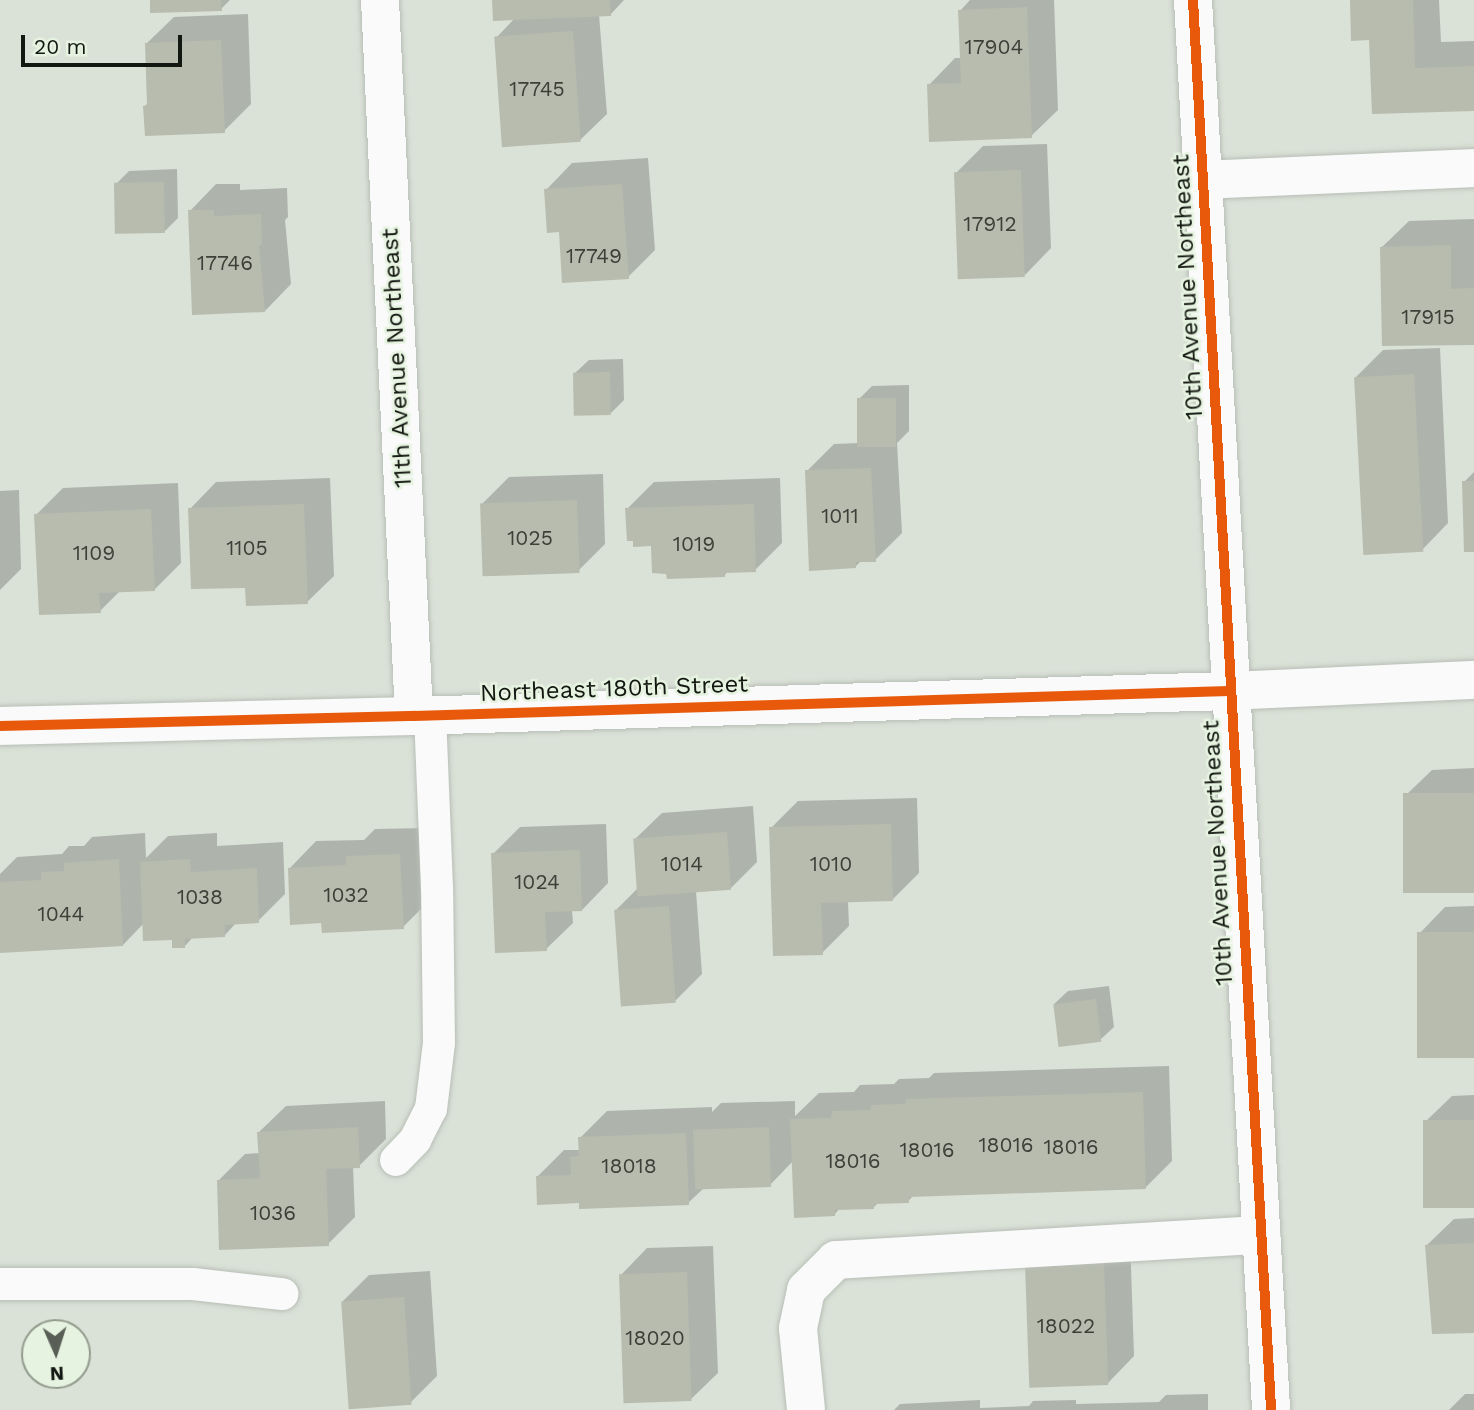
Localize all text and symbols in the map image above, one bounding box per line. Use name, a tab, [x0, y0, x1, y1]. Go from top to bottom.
scale bar	[24, 21, 186, 65]
text: 20 m	[34, 34, 86, 59]
house number: 17904	[965, 34, 1023, 60]
house number: 17745	[509, 76, 565, 102]
street label: 10th Avenue Northeast	[1167, 153, 1209, 421]
house number: 17912	[963, 211, 1017, 237]
street label: 11th Avenue Northeast	[376, 227, 418, 489]
house number: 17749	[566, 243, 622, 269]
house number: 17746	[197, 250, 253, 276]
house number: 17915	[1401, 304, 1455, 330]
house number: 1011	[821, 503, 859, 529]
house number: 1025	[507, 525, 553, 551]
house number: 1019	[673, 531, 715, 557]
house number: 1105	[226, 535, 268, 561]
house number: 1109	[73, 540, 115, 566]
street label: Northeast 180th Street	[479, 670, 749, 708]
street label: 10th Avenue Northeast	[1197, 719, 1239, 987]
house number: 1014	[661, 851, 703, 877]
house number: 1010	[810, 851, 852, 877]
house number: 1024	[514, 869, 560, 895]
house number: 1032	[323, 882, 369, 908]
house number: 1038	[177, 884, 223, 910]
house number: 1044	[38, 901, 84, 927]
house number: 18016	[978, 1132, 1034, 1158]
house number: 18016	[1043, 1134, 1099, 1160]
house number: 18016	[899, 1137, 955, 1163]
house number: 18016	[825, 1148, 881, 1174]
house number: 18018	[601, 1153, 657, 1179]
house number: 1036	[250, 1200, 296, 1226]
house number: 18022	[1037, 1313, 1095, 1339]
north arrow	[21, 1319, 91, 1389]
house number: 18020	[625, 1325, 685, 1351]
text: N	[49, 1362, 65, 1385]

